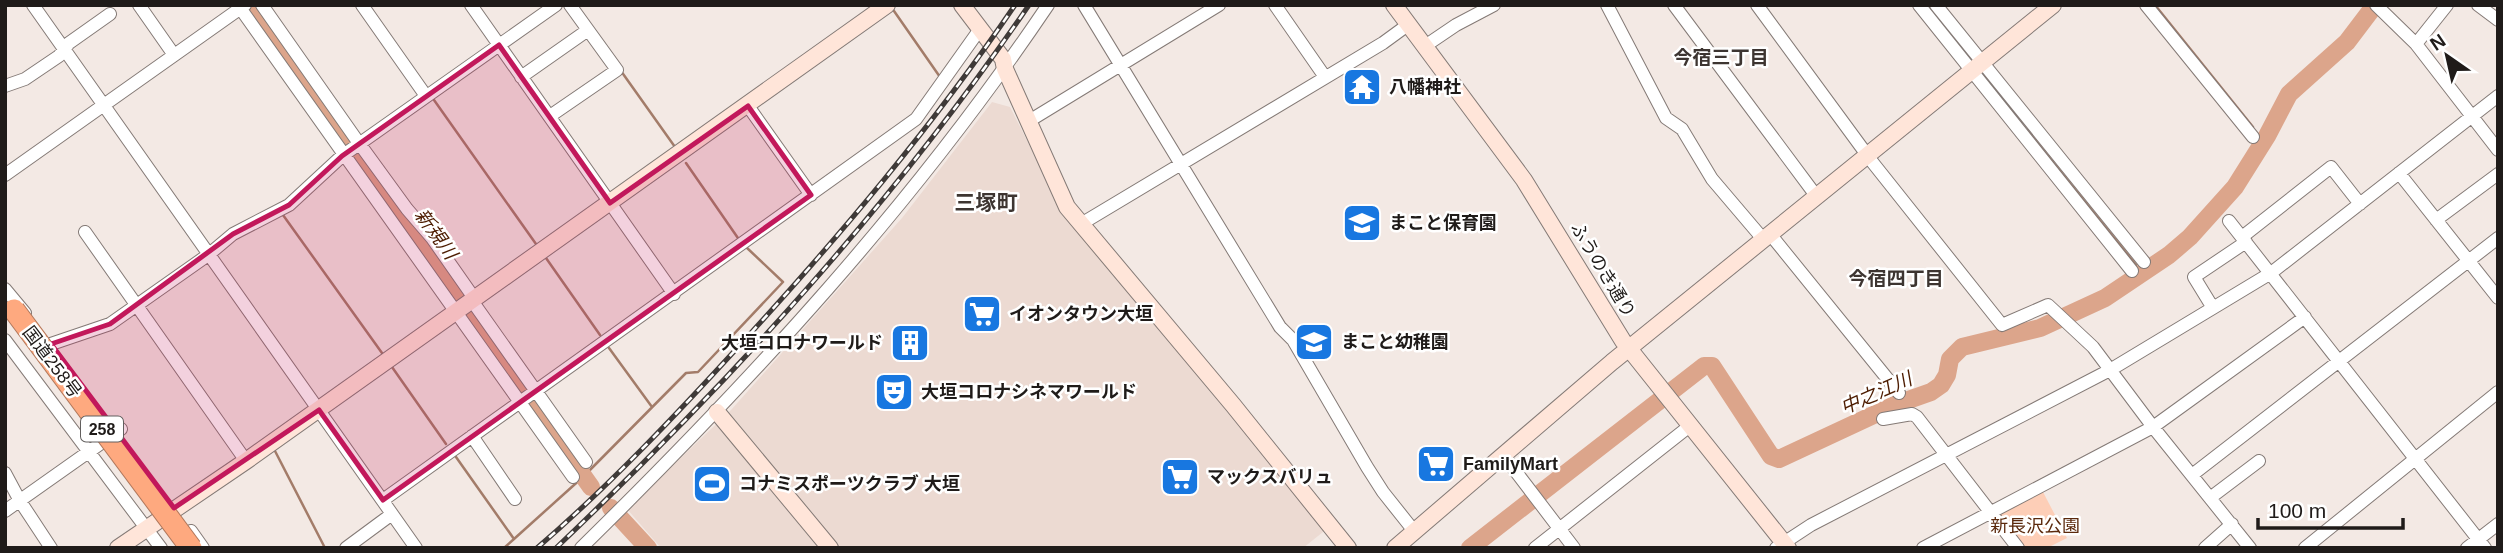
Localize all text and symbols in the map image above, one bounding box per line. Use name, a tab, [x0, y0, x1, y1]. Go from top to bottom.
north arrow	[2412, 21, 2482, 91]
text: N	[2426, 30, 2449, 55]
district label: 今宿三丁目	[1673, 47, 1769, 68]
temple icon: 八幡神社	[1341, 66, 1383, 108]
place label: 八幡神社	[1389, 77, 1461, 97]
district label: 三塚町	[955, 191, 1018, 214]
school or university icon: まこと保育園	[1341, 202, 1383, 244]
water label: 新規川	[411, 205, 462, 265]
place label: まこと保育園	[1389, 213, 1497, 233]
street label: ふうのき通り	[1567, 219, 1639, 321]
district label: 今宿四丁目	[1848, 268, 1944, 289]
supermarket icon: イオンタウン大垣	[961, 293, 1003, 335]
place label: イオンタウン大垣	[1009, 304, 1153, 324]
school or university icon: まこと幼稚園	[1293, 321, 1335, 363]
street label: 国道258号	[19, 322, 85, 402]
building icon: 大垣コロナワールド	[889, 322, 931, 364]
place label: まこと幼稚園	[1341, 332, 1449, 352]
place label: 大垣コロナワールド	[721, 333, 883, 353]
water label: 中之江川	[1837, 367, 1917, 418]
theatre icon: 大垣コロナシネマワールド	[873, 371, 915, 413]
place label: 大垣コロナシネマワールド	[921, 382, 1137, 402]
road number: 258	[81, 416, 123, 442]
supermarket icon: FamilyMart	[1415, 443, 1457, 485]
place label: FamilyMart	[1463, 454, 1558, 474]
supermarket icon: マックスバリュ	[1159, 456, 1201, 498]
sports icon: コナミスポーツクラブ 大垣	[691, 463, 733, 505]
place label: マックスバリュ	[1207, 467, 1332, 487]
place label: コナミスポーツクラブ 大垣	[739, 474, 960, 494]
scale bar	[2258, 486, 2403, 530]
text: 100 m	[2268, 499, 2326, 522]
park label: 新長沢公園	[1990, 516, 2080, 536]

